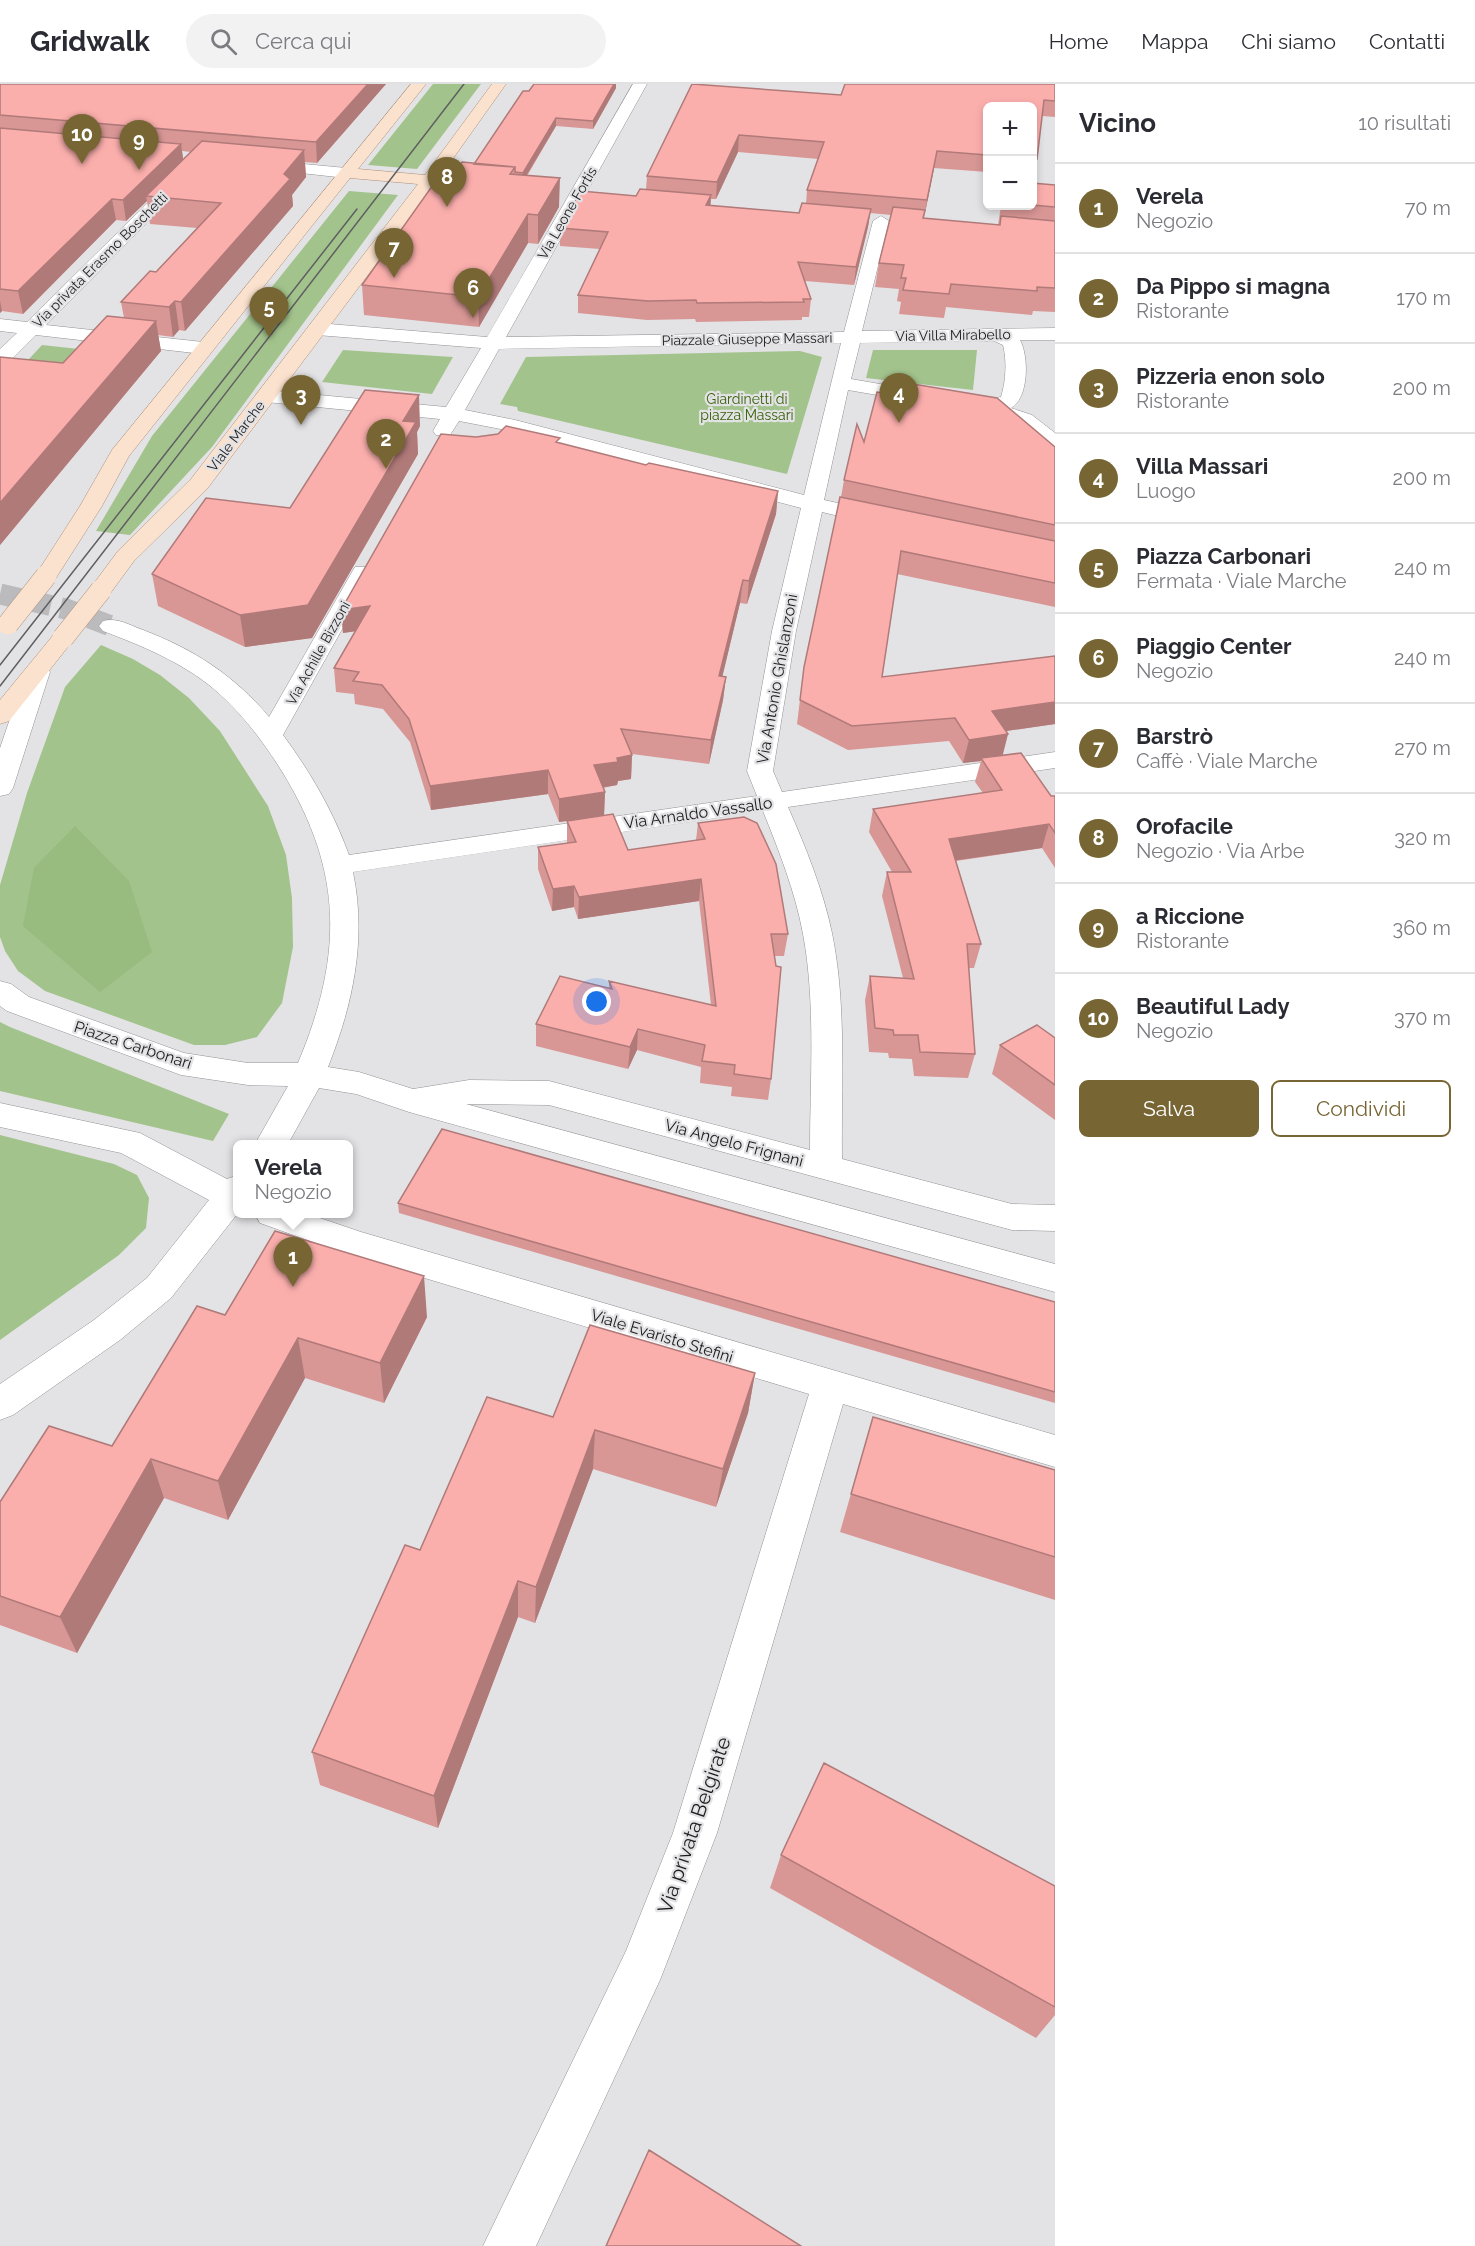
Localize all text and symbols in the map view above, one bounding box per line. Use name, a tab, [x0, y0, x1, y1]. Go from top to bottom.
search box	[186, 14, 606, 68]
text: Gridwalk	[30, 25, 150, 58]
icon: search	[207, 25, 240, 58]
text: Cerca qui	[255, 28, 351, 54]
text: Home	[1049, 29, 1108, 54]
text: Mappa	[1141, 29, 1208, 54]
text: Chi siamo	[1241, 29, 1336, 54]
text: Contatti	[1369, 29, 1445, 54]
map controls	[983, 102, 1037, 210]
button: +	[983, 102, 1037, 156]
text: Vicino	[1079, 108, 1156, 138]
text: 10 risultati	[1358, 111, 1451, 135]
pin: 10	[62, 115, 101, 164]
pin: 9	[120, 120, 158, 170]
button: −	[983, 156, 1037, 210]
pin: 8	[428, 158, 466, 207]
street label: Via Leone Fortis	[534, 164, 600, 262]
text: Verela	[1136, 183, 1204, 209]
street label: Via privata Erasmo Boschetti	[29, 189, 171, 331]
text: 1	[1094, 196, 1103, 220]
text: 70 m	[1405, 196, 1451, 220]
text: Negozio	[1136, 209, 1213, 233]
pin: 7	[374, 228, 414, 278]
pin: 6	[454, 268, 492, 318]
text: Da Pippo si magna	[1136, 273, 1330, 299]
text: 2	[1093, 286, 1104, 310]
text: 170 m	[1396, 286, 1451, 310]
pin: 5	[250, 288, 288, 337]
text: Ristorante	[1136, 299, 1229, 323]
street label: Via Villa Mirabello	[895, 326, 1011, 344]
street label: Piazzale Giuseppe Massari	[661, 330, 833, 348]
text: Pizzeria enon solo	[1136, 363, 1325, 389]
pin: 4	[880, 374, 918, 423]
pin: 3	[282, 376, 320, 425]
text: 3	[1093, 376, 1104, 400]
text: 200 m	[1393, 376, 1451, 400]
text: Ristorante	[1136, 389, 1229, 413]
park label: Giardinetti di piazza Massari	[700, 391, 794, 423]
street label: Viale Marche	[204, 397, 268, 475]
pin: 2	[366, 420, 406, 469]
text: Villa Massari	[1136, 453, 1268, 479]
text: 4	[1093, 466, 1104, 490]
text: 200 m	[1393, 466, 1451, 490]
text: Luogo	[1136, 479, 1196, 503]
text: Piazza Carbonari	[1136, 543, 1311, 569]
text: 5	[1093, 556, 1104, 580]
text: 240 m	[1394, 556, 1451, 580]
text: Fermata · Viale Marche	[1136, 569, 1347, 593]
street label: Via Antonio Ghislanzoni	[753, 593, 801, 765]
street label: Via Achille Bizzoni	[283, 598, 353, 708]
text: Piaggio Center	[1136, 633, 1292, 659]
text: 6	[1092, 646, 1105, 670]
text: 240 m	[1394, 646, 1451, 670]
text: Negozio	[1136, 659, 1213, 683]
text: Barstrò	[1136, 723, 1213, 749]
text: 7	[1093, 736, 1104, 760]
text: 270 m	[1394, 736, 1451, 760]
text: Caffè · Viale Marche	[1136, 749, 1317, 773]
street label: Via Arnaldo Vassallo	[623, 793, 773, 833]
text: Orofacile	[1136, 813, 1233, 839]
text: 8	[1092, 826, 1105, 850]
text: 320 m	[1394, 826, 1451, 850]
text: Negozio · Via Arbe	[1136, 839, 1304, 863]
text: a Riccione	[1136, 903, 1244, 929]
text: 9	[1093, 916, 1104, 940]
text: 360 m	[1393, 916, 1451, 940]
text: Ristorante	[1136, 929, 1229, 953]
your location	[582, 987, 611, 1016]
text: Beautiful Lady	[1136, 993, 1290, 1019]
text: 10	[1087, 1006, 1110, 1030]
text: 370 m	[1394, 1006, 1451, 1030]
street label: Piazza Carbonari	[72, 1017, 194, 1073]
text: Negozio	[1136, 1019, 1213, 1043]
button: Salva	[1079, 1080, 1259, 1137]
button: Condividi	[1271, 1080, 1451, 1137]
street label: Via Angelo Frignani	[663, 1115, 805, 1171]
popup	[233, 1140, 353, 1218]
text: Verela	[254, 1154, 322, 1180]
text: Negozio	[254, 1180, 332, 1204]
pin: 1	[274, 1238, 312, 1287]
street label: Viale Evaristo Stefini	[588, 1305, 736, 1367]
street label: Via privata Belgirate	[653, 1733, 736, 1916]

